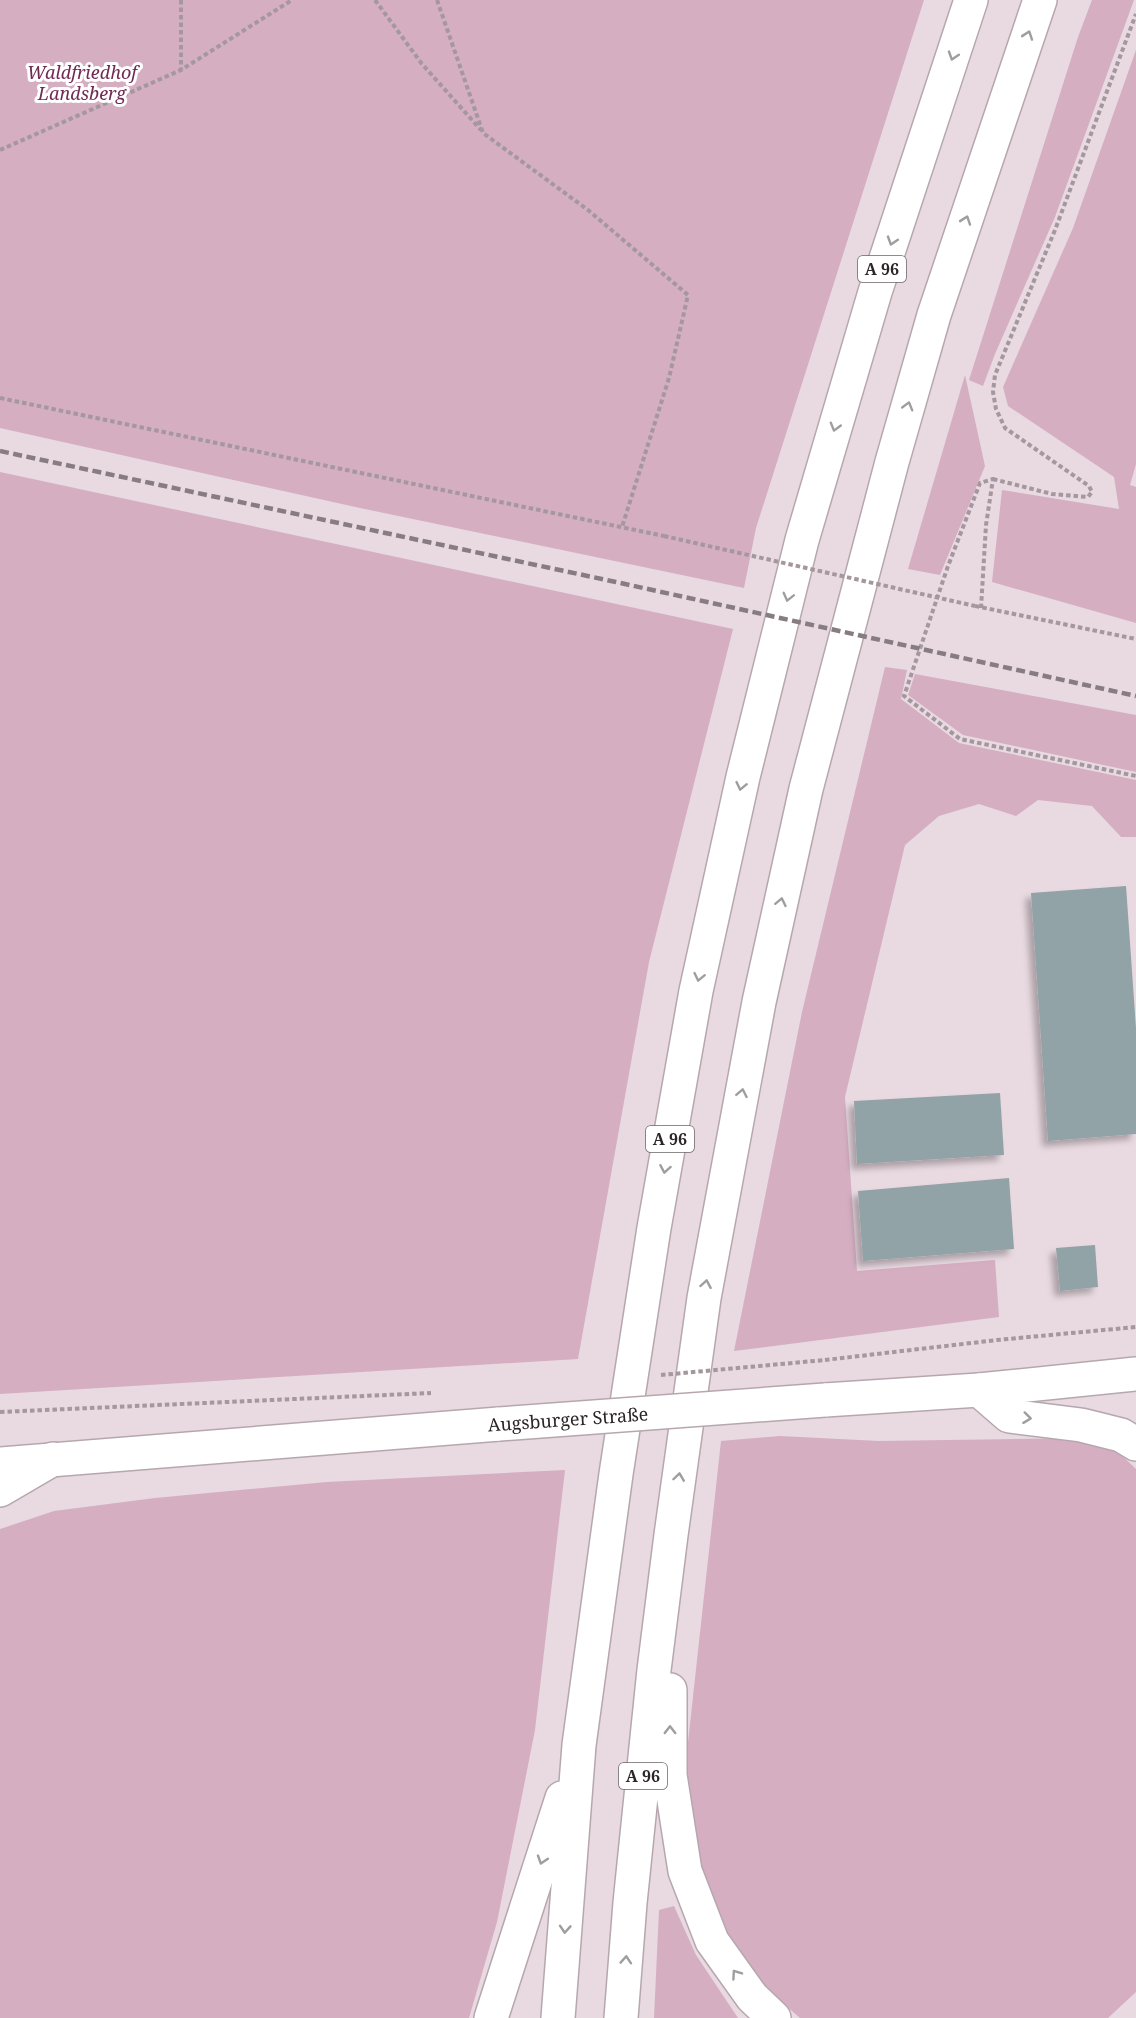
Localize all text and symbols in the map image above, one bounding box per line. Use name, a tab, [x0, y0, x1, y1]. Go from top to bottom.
one-way arrow	[1021, 30, 1034, 41]
one-way arrow	[948, 50, 960, 61]
park label: Waldfriedhof Landsberg	[27, 60, 140, 105]
one-way arrow	[958, 215, 971, 226]
one-way arrow	[886, 235, 899, 246]
road number: A 96	[858, 256, 906, 282]
one-way arrow	[901, 401, 913, 412]
one-way arrow	[830, 421, 842, 432]
one-way arrow	[782, 592, 795, 602]
one-way arrow	[735, 781, 748, 791]
one-way arrow	[774, 897, 787, 907]
one-way arrow	[694, 972, 707, 982]
one-way arrow	[735, 1088, 748, 1098]
road number: A 96	[646, 1126, 694, 1152]
one-way arrow	[659, 1163, 672, 1173]
one-way arrow	[699, 1280, 712, 1290]
street label: Augsburger Straße	[487, 1401, 649, 1437]
one-way arrow	[1023, 1412, 1032, 1424]
one-way arrow	[672, 1473, 685, 1482]
one-way arrow	[664, 1725, 676, 1734]
road number: A 96	[619, 1763, 667, 1789]
one-way arrow	[536, 1854, 549, 1865]
one-way arrow	[558, 1924, 571, 1933]
one-way arrow	[619, 1955, 632, 1964]
one-way arrow	[732, 1970, 743, 1981]

